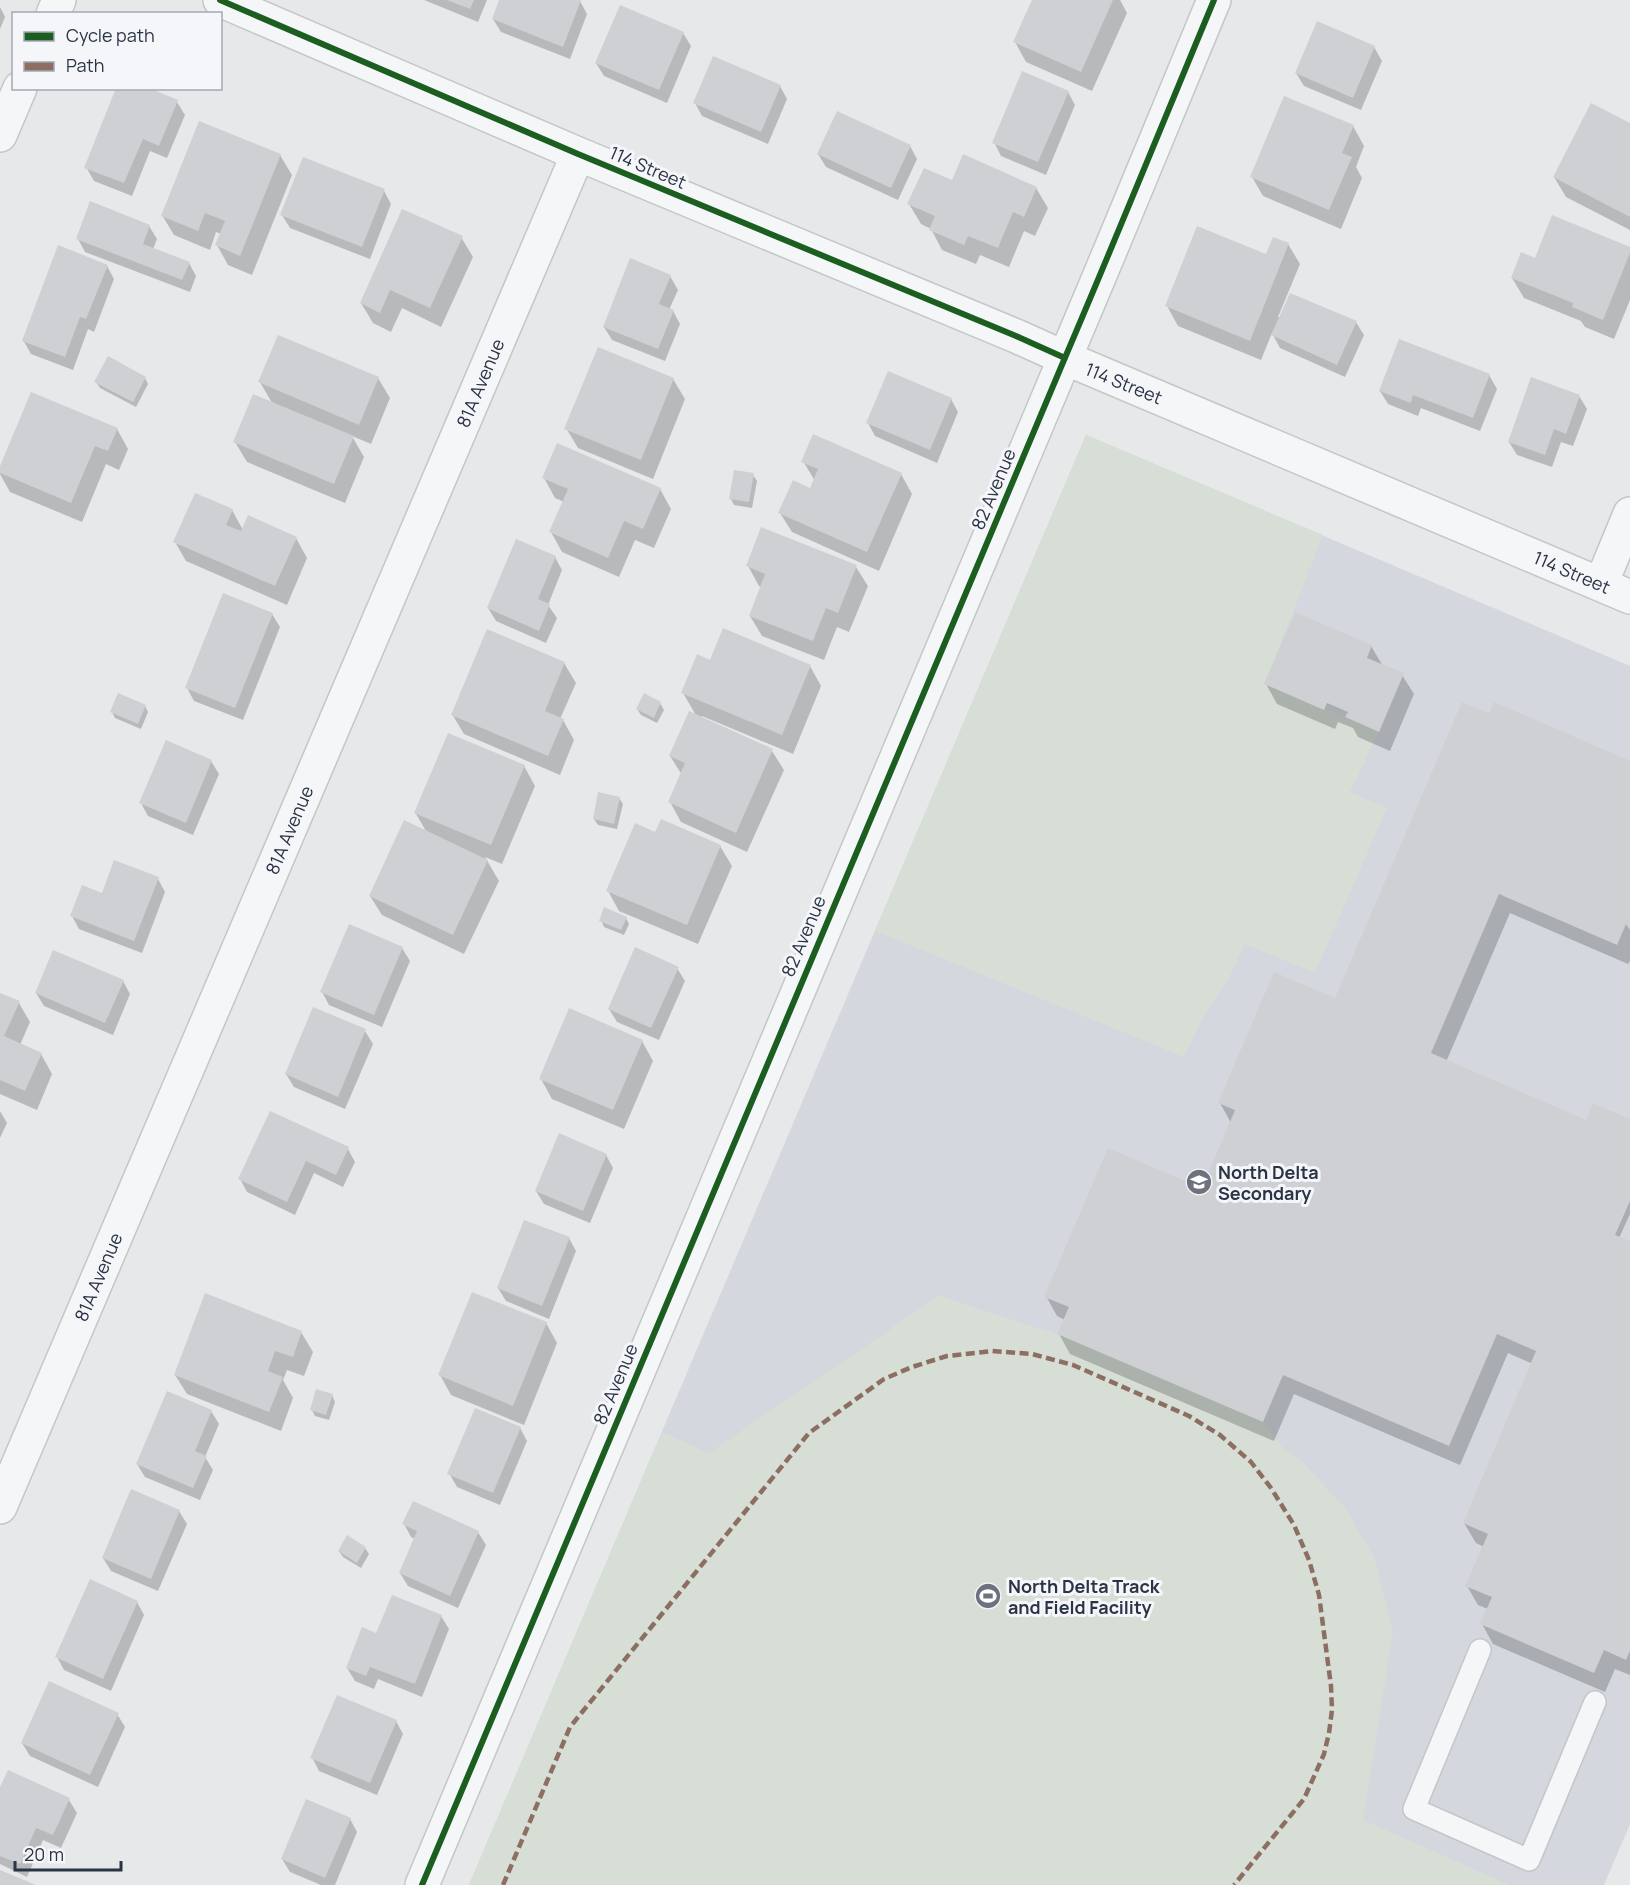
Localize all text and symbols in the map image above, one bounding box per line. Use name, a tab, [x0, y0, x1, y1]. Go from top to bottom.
legend	[12, 12, 222, 90]
text: Cycle path	[66, 23, 155, 47]
text: Path	[66, 53, 104, 77]
street label: 114 Street	[606, 140, 690, 194]
street label: 81A Avenue	[451, 335, 509, 431]
street label: 114 Street	[1082, 357, 1166, 409]
street label: 82 Avenue	[965, 445, 1021, 533]
street label: 114 Street	[1530, 545, 1614, 599]
street label: 81A Avenue	[260, 782, 318, 878]
street label: 82 Avenue	[775, 892, 831, 980]
place label: North Delta Secondary	[1218, 1160, 1319, 1205]
school or university icon: North Delta Secondary	[1184, 1167, 1214, 1197]
street label: 81A Avenue	[69, 1229, 127, 1325]
street label: 82 Avenue	[587, 1340, 643, 1428]
place label: North Delta Track and Field Facility	[1008, 1574, 1161, 1619]
sports icon: North Delta Track and Field Facility	[973, 1581, 1003, 1611]
scale bar	[15, 1834, 122, 1872]
text: 20 m	[24, 1842, 64, 1866]

